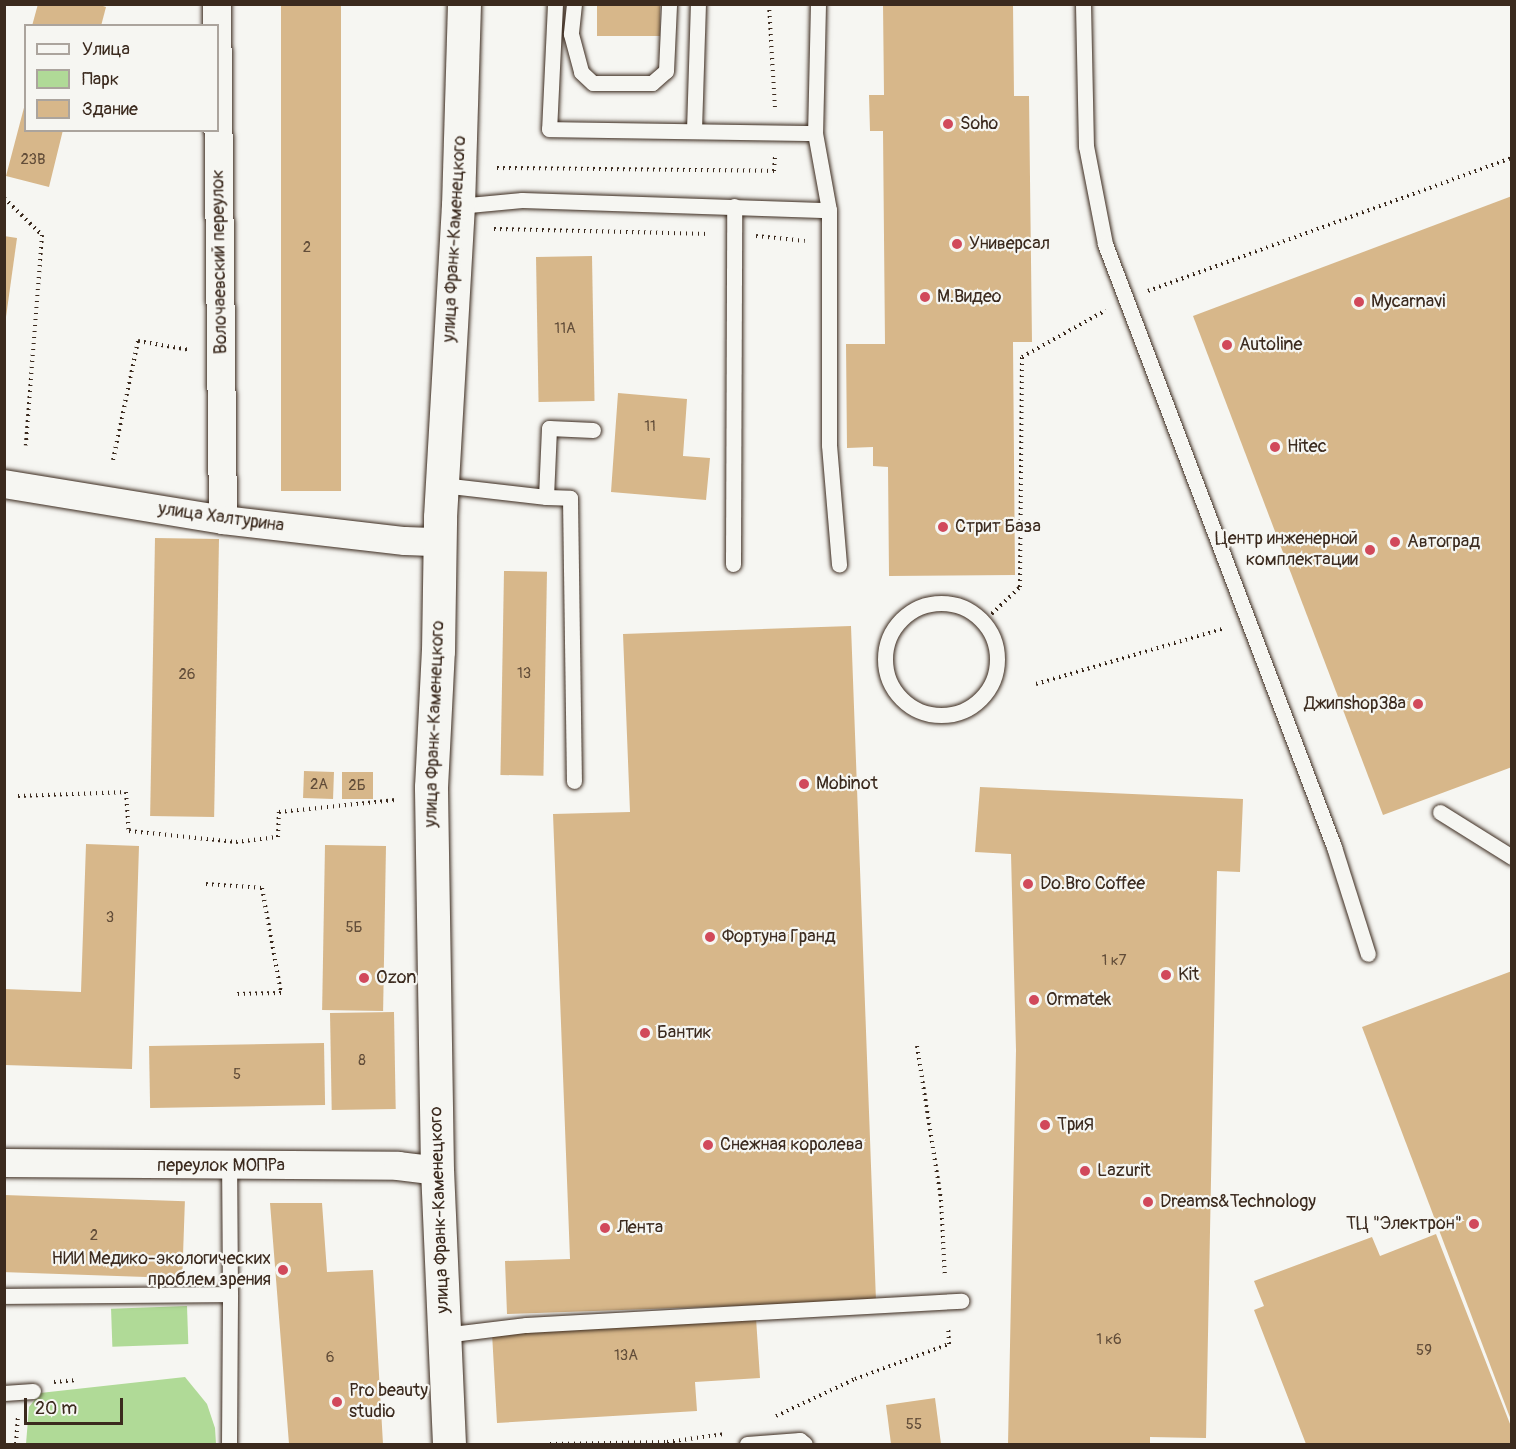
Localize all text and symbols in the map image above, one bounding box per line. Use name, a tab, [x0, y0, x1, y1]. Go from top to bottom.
legend	[24, 24, 219, 132]
text: Улица	[82, 38, 130, 61]
text: Парк	[82, 68, 119, 91]
text: Здание	[82, 98, 138, 121]
place label: Soho	[960, 113, 998, 135]
marker: Soho	[941, 117, 955, 131]
street label: улица Франк-Каменецкого	[439, 135, 471, 343]
house number: 23В	[21, 151, 45, 169]
street label: Волочаевский переулок	[208, 169, 232, 355]
place label: Универсал	[969, 233, 1050, 255]
marker: Универсал	[950, 237, 964, 251]
house number: 2	[303, 239, 311, 257]
place label: М.Видео	[937, 286, 1001, 308]
marker: М.Видео	[918, 290, 932, 304]
place label: Mycarnavi	[1371, 291, 1445, 313]
marker: Mycarnavi	[1352, 295, 1366, 309]
house number: 11А	[554, 320, 576, 338]
place label: Autoline	[1239, 334, 1302, 356]
marker: Autoline	[1220, 338, 1234, 352]
house number: 11	[644, 418, 656, 436]
place label: Hitec	[1287, 436, 1327, 458]
marker: Hitec	[1268, 440, 1282, 454]
street label: улица Халтурина	[157, 498, 285, 538]
place label: Стрит База	[955, 516, 1041, 538]
marker: Стрит База	[936, 520, 950, 534]
place label: Центр инженерной комплектации	[1215, 529, 1358, 572]
place label: Автоград	[1407, 531, 1480, 553]
marker: Автоград	[1388, 535, 1402, 549]
marker: Центр инженерной комплектации	[1363, 543, 1377, 557]
street label: улица Франк-Каменецкого	[421, 620, 449, 828]
house number: 13	[517, 665, 531, 683]
house number: 26	[178, 666, 196, 684]
place label: Джипshop38а	[1304, 693, 1406, 715]
marker: Джипshop38а	[1411, 697, 1425, 711]
place label: Mobinot	[816, 773, 878, 795]
house number: 2А	[310, 776, 328, 794]
house number: 2Б	[348, 777, 366, 795]
marker: Mobinot	[797, 777, 811, 791]
place label: Do.Bro Coffee	[1040, 873, 1145, 895]
marker: Do.Bro Coffee	[1021, 877, 1035, 891]
house number: 3	[106, 909, 114, 927]
house number: 5Б	[345, 919, 363, 937]
place label: Фортуна Гранд	[722, 926, 835, 948]
marker: Фортуна Гранд	[703, 930, 717, 944]
house number: 1 к7	[1102, 952, 1126, 970]
place label: Kit	[1178, 964, 1199, 986]
place label: Ozon	[376, 967, 416, 989]
marker: Kit	[1159, 968, 1173, 982]
marker: Ozon	[357, 971, 371, 985]
place label: Ormatek	[1046, 989, 1111, 1011]
marker: Ormatek	[1027, 993, 1041, 1007]
place label: Бантик	[657, 1022, 711, 1044]
marker: Бантик	[638, 1026, 652, 1040]
house number: 8	[358, 1052, 366, 1070]
house number: 5	[233, 1066, 241, 1084]
street label: улица Франк-Каменецкого	[426, 1106, 454, 1314]
place label: ТриЯ	[1057, 1114, 1094, 1136]
marker: ТриЯ	[1038, 1118, 1052, 1132]
place label: Снежная королева	[720, 1134, 863, 1156]
marker: Снежная королева	[701, 1138, 715, 1152]
street label: переулок МОПРа	[157, 1155, 285, 1177]
place label: Lazurit	[1097, 1160, 1151, 1182]
marker: Lazurit	[1078, 1164, 1092, 1178]
place label: Dreams&Technology	[1160, 1191, 1316, 1213]
marker: Dreams&Technology	[1141, 1195, 1155, 1209]
place label: ТЦ "Электрон"	[1346, 1213, 1462, 1235]
place label: Лента	[617, 1217, 663, 1239]
marker: ТЦ "Электрон"	[1467, 1217, 1481, 1231]
marker: Лента	[598, 1221, 612, 1235]
house number: 2	[90, 1227, 98, 1245]
place label: НИИ Медико-экологических проблем зрения	[52, 1249, 271, 1292]
marker: НИИ Медико-экологических проблем зрения	[276, 1263, 290, 1277]
house number: 1 к6	[1096, 1331, 1122, 1349]
house number: 59	[1416, 1342, 1432, 1360]
house number: 13А	[614, 1347, 638, 1365]
house number: 6	[326, 1349, 334, 1367]
place label: Pro beauty studio	[349, 1381, 428, 1424]
scale bar	[27, 1386, 126, 1424]
marker: Pro beauty studio	[330, 1395, 344, 1409]
text: 20 m	[35, 1397, 77, 1420]
house number: 55	[906, 1416, 922, 1434]

